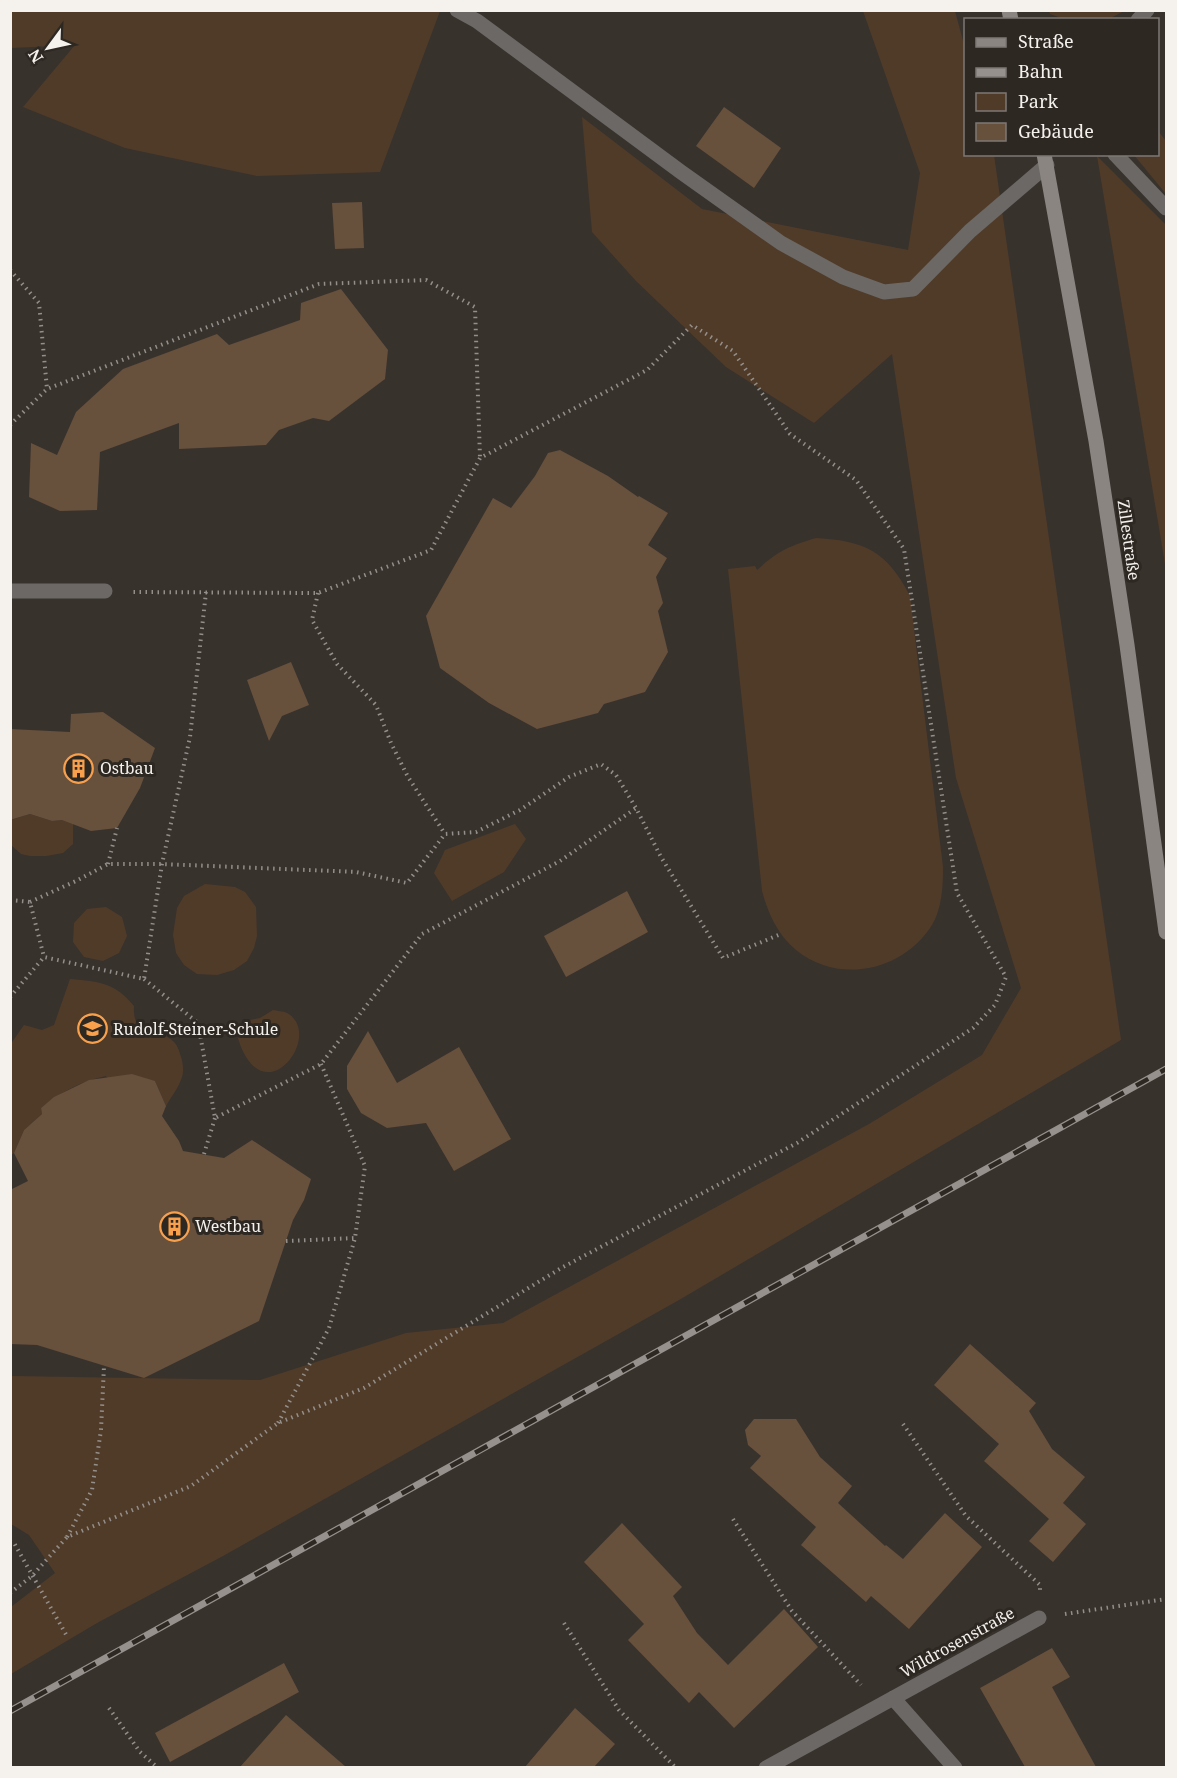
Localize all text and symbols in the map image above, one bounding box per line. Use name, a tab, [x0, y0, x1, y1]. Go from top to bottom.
north arrow	[18, 18, 78, 78]
legend	[964, 18, 1159, 156]
text: Straße	[1018, 29, 1074, 53]
text: N	[23, 45, 48, 67]
text: Bahn	[1018, 59, 1063, 83]
text: Park	[1018, 89, 1058, 113]
text: Gebäude	[1018, 119, 1094, 143]
street label: Zillestraße	[1112, 498, 1146, 582]
building icon: Ostbau	[63, 752, 95, 784]
place label: Ostbau	[100, 757, 154, 779]
school or university icon: Rudolf-Steiner-Schule	[76, 1013, 108, 1045]
place label: Rudolf-Steiner-Schule	[113, 1018, 278, 1040]
building icon: Westbau	[158, 1210, 190, 1242]
place label: Westbau	[195, 1215, 261, 1237]
street label: Wildrosenstraße	[896, 1601, 1018, 1683]

